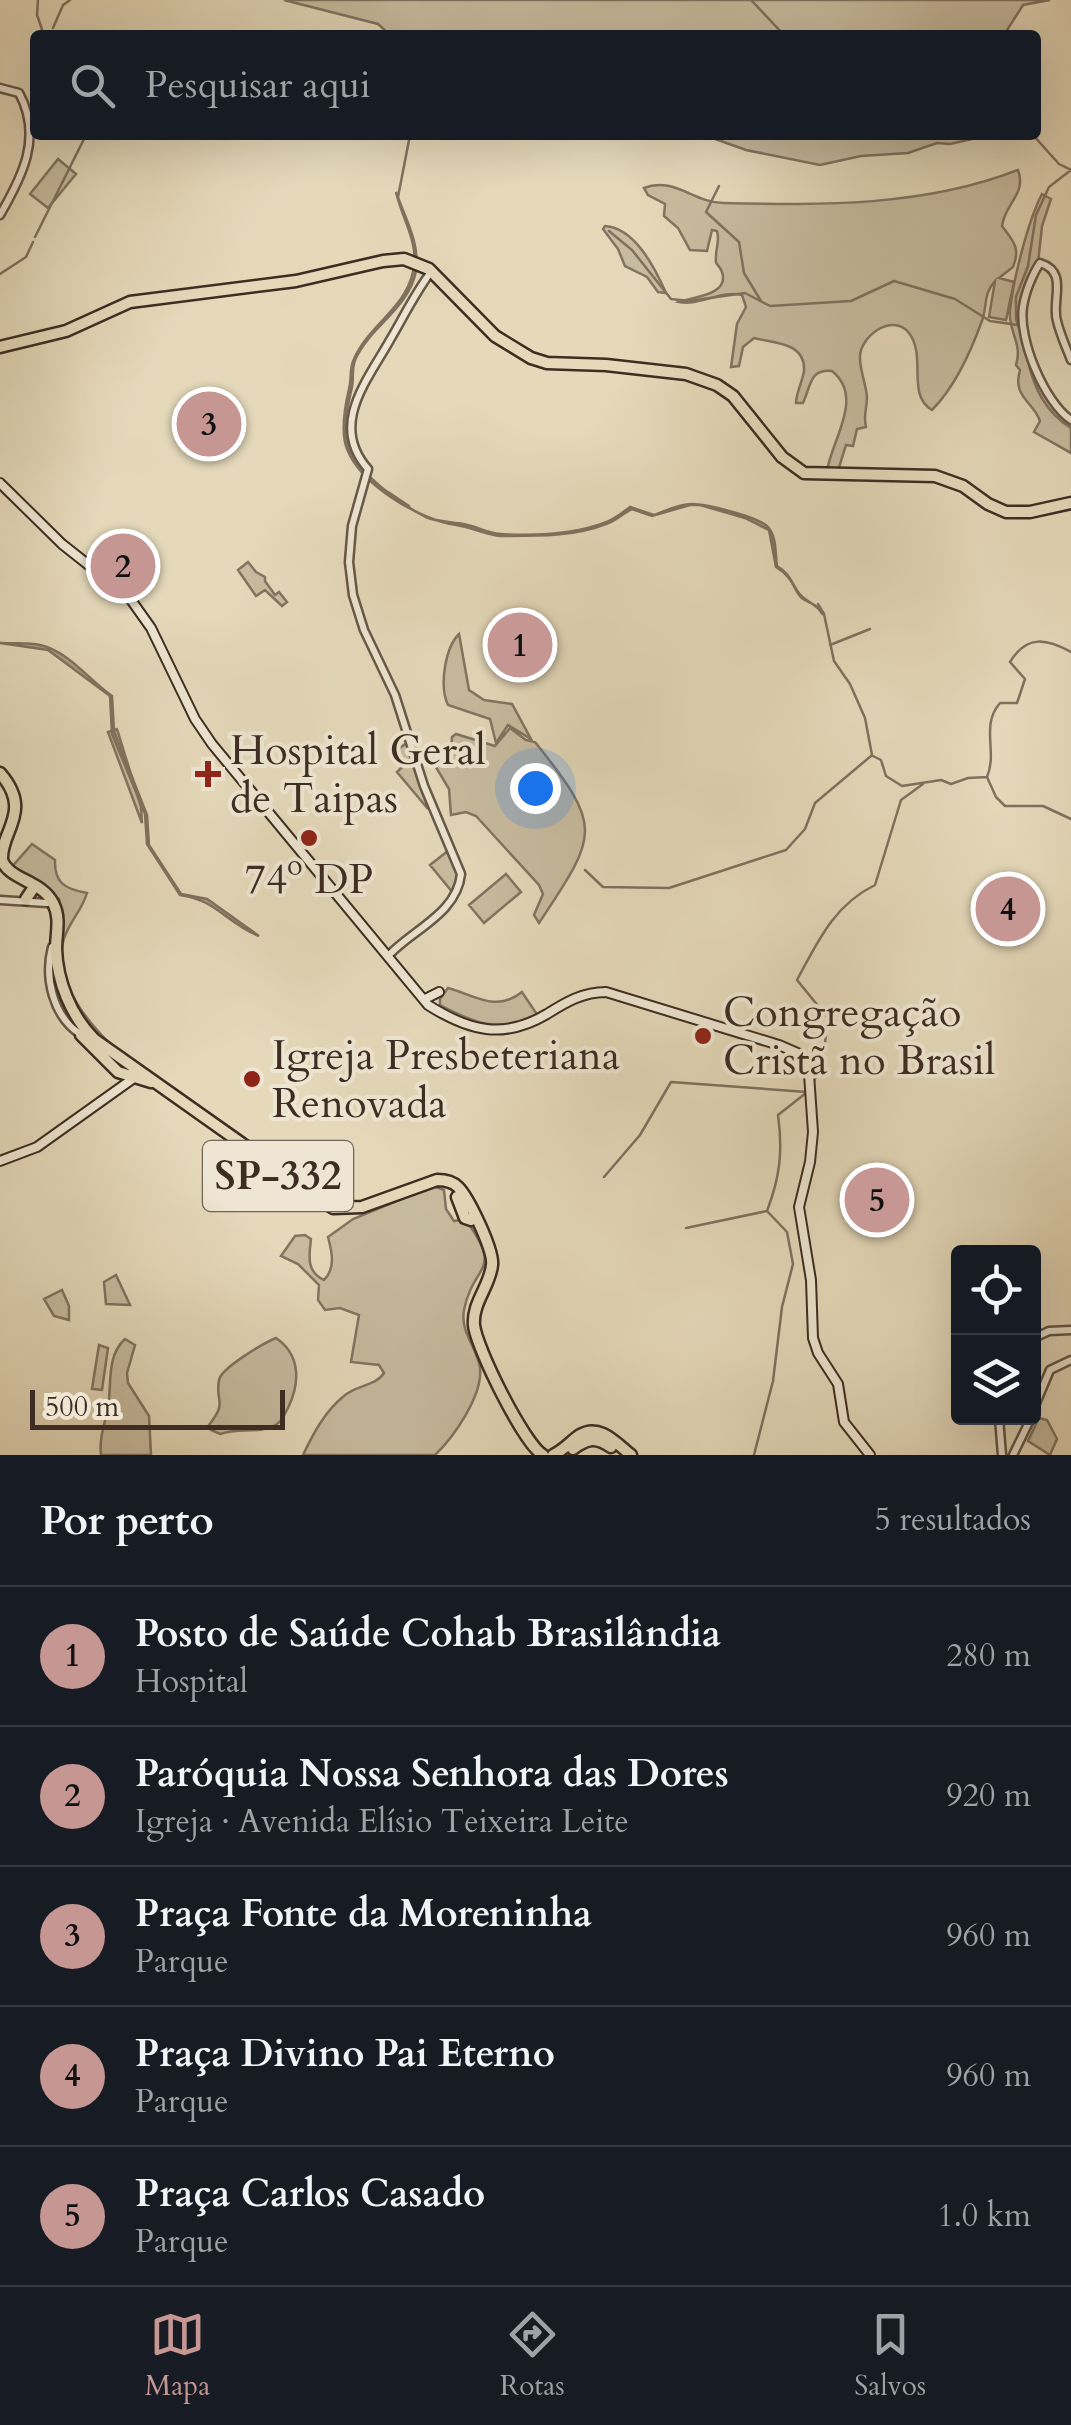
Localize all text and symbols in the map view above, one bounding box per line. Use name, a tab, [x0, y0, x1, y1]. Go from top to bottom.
search box	[30, 30, 1041, 140]
icon: search	[65, 58, 120, 113]
text: Pesquisar aqui	[145, 59, 371, 111]
pin: 3	[176, 386, 242, 462]
pin: 2	[90, 528, 156, 604]
pin: 1	[488, 608, 552, 682]
place label: Hospital Geral de Taipas	[230, 722, 486, 827]
marker: Hospital Geral de Taipas	[195, 761, 221, 787]
your location	[510, 763, 561, 814]
marker: 74º DP	[298, 827, 320, 849]
place label: 74º DP	[245, 851, 373, 908]
pin: 4	[976, 872, 1040, 946]
place label: Congregação Cristã no Brasil	[723, 984, 996, 1089]
marker: Congregação Cristã no Brasil	[692, 1025, 714, 1047]
place label: Igreja Presbeteriana Renovada	[272, 1027, 620, 1132]
marker: Igreja Presbeteriana Renovada	[241, 1068, 263, 1090]
road number: SP-332	[203, 1141, 353, 1211]
pin: 5	[844, 1162, 910, 1238]
map controls	[951, 1245, 1041, 1425]
button: locate	[951, 1245, 1041, 1335]
button: layers	[951, 1335, 1041, 1425]
scale bar	[30, 1385, 285, 1430]
text: 500 m	[45, 1388, 119, 1426]
text: Por perto	[40, 1492, 214, 1549]
text: 5 resultados	[874, 1498, 1031, 1542]
text: Posto de Saúde Cohab Brasilândia	[135, 1608, 721, 1660]
text: 1	[64, 1634, 81, 1678]
text: 280 m	[946, 1634, 1031, 1678]
text: Hospital	[135, 1660, 248, 1704]
text: Paróquia Nossa Senhora das Dores	[135, 1748, 729, 1800]
text: 2	[64, 1774, 81, 1818]
text: 920 m	[946, 1774, 1031, 1818]
text: Igreja · Avenida Elísio Teixeira Leite	[135, 1800, 629, 1844]
text: Praça Fonte da Moreninha	[135, 1888, 592, 1940]
text: 3	[64, 1914, 81, 1958]
text: 960 m	[946, 1914, 1031, 1958]
text: Parque	[135, 1940, 229, 1984]
text: Praça Divino Pai Eterno	[135, 2028, 555, 2080]
text: 4	[64, 2054, 81, 2098]
text: 960 m	[946, 2054, 1031, 2098]
text: Parque	[135, 2080, 229, 2124]
text: Praça Carlos Casado	[135, 2168, 485, 2220]
text: 5	[64, 2194, 81, 2238]
text: 1.0 km	[937, 2194, 1031, 2238]
text: Parque	[135, 2220, 229, 2264]
tab: Mapa	[145, 2307, 210, 2405]
tab: Rotas	[500, 2307, 565, 2405]
tab: Salvos	[854, 2307, 926, 2405]

